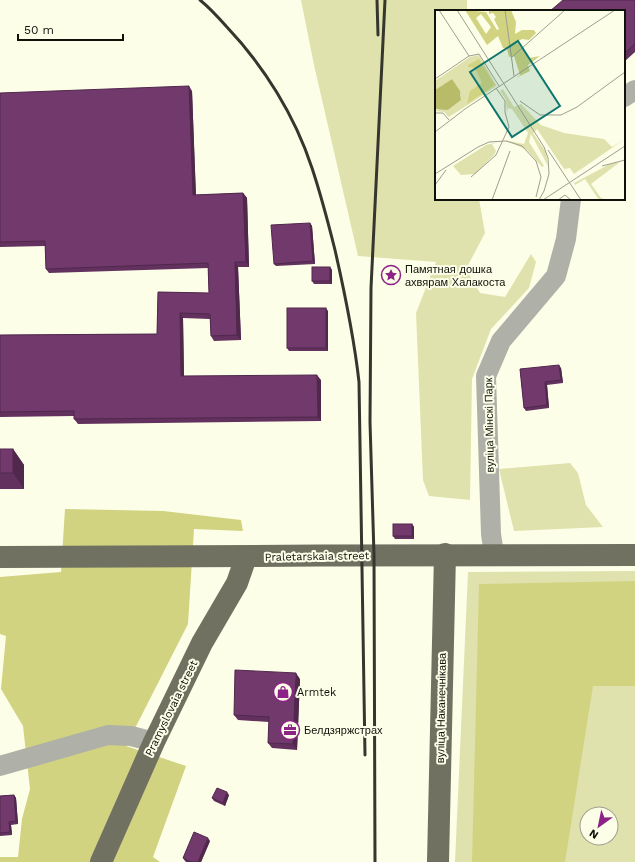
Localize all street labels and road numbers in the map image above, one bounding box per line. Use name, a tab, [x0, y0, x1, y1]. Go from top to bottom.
street label: вуліца Мінскі Парк	[482, 377, 497, 473]
street label: Praletarskaia street	[265, 549, 370, 564]
street label: вуліца Наканечнікава	[434, 652, 449, 763]
street label: Pramyslovaia street	[143, 658, 201, 758]

